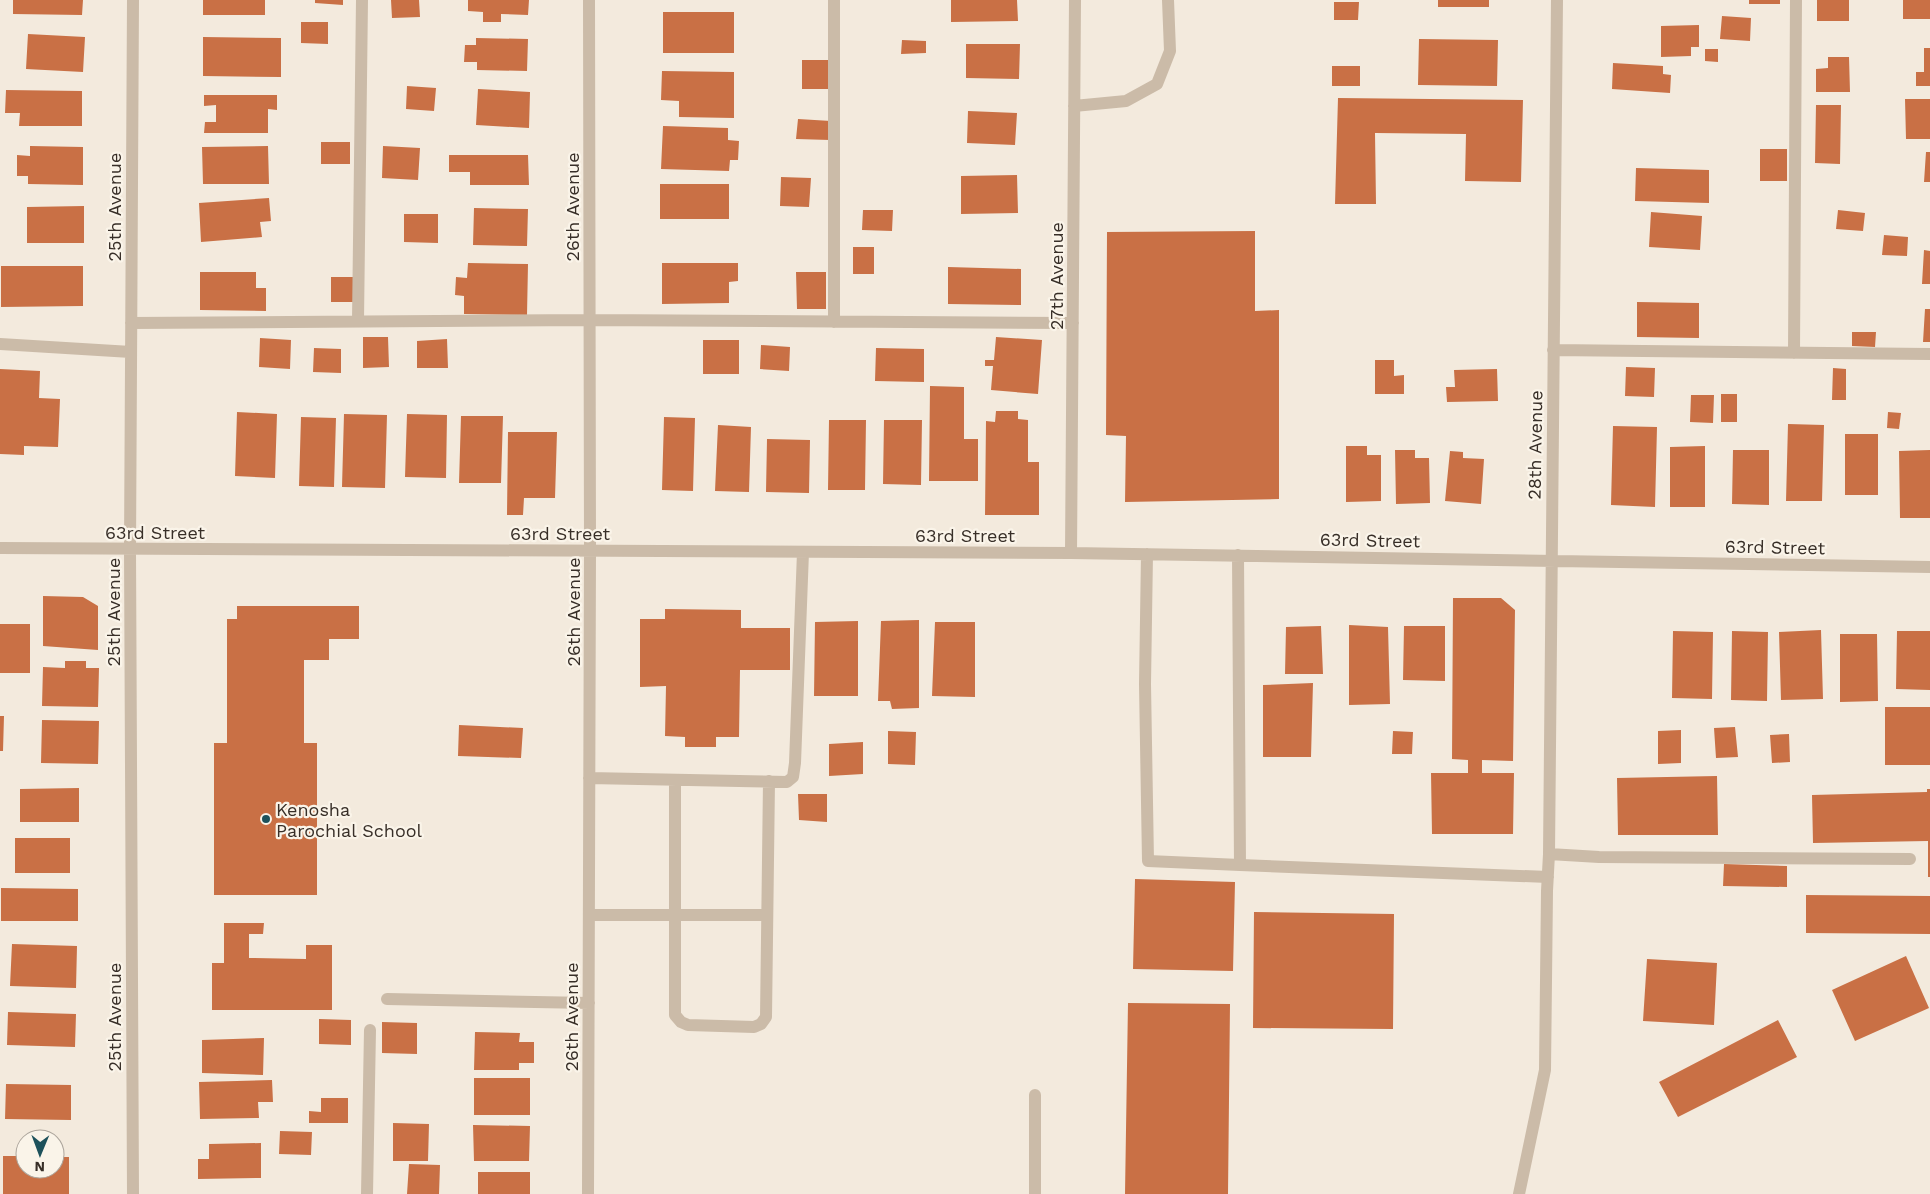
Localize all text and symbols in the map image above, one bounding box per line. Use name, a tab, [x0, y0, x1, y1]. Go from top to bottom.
street label: 26th Avenue	[562, 152, 583, 262]
street label: 25th Avenue	[104, 153, 125, 261]
street label: 27th Avenue	[1046, 222, 1067, 330]
street label: 28th Avenue	[1524, 390, 1546, 500]
street label: 63rd Street	[105, 522, 206, 543]
street label: 63rd Street	[510, 523, 611, 544]
street label: 63rd Street	[915, 525, 1016, 546]
street label: 63rd Street	[1320, 529, 1421, 551]
street label: 63rd Street	[1725, 536, 1826, 558]
street label: 26th Avenue	[563, 557, 584, 667]
street label: 25th Avenue	[103, 558, 124, 666]
place label: Kenosha Parochial School	[276, 799, 423, 841]
marker: Kenosha Parochial School	[260, 813, 272, 825]
street label: 26th Avenue	[561, 962, 582, 1072]
street label: 25th Avenue	[104, 963, 125, 1071]
north arrow	[15, 1129, 65, 1179]
text: N	[34, 1159, 45, 1175]

